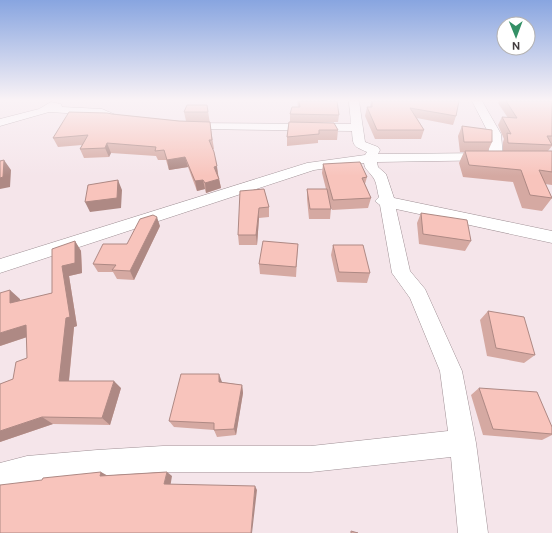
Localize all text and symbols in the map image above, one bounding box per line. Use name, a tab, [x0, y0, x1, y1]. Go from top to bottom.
north arrow	[496, 16, 536, 56]
text: N	[512, 39, 520, 53]

